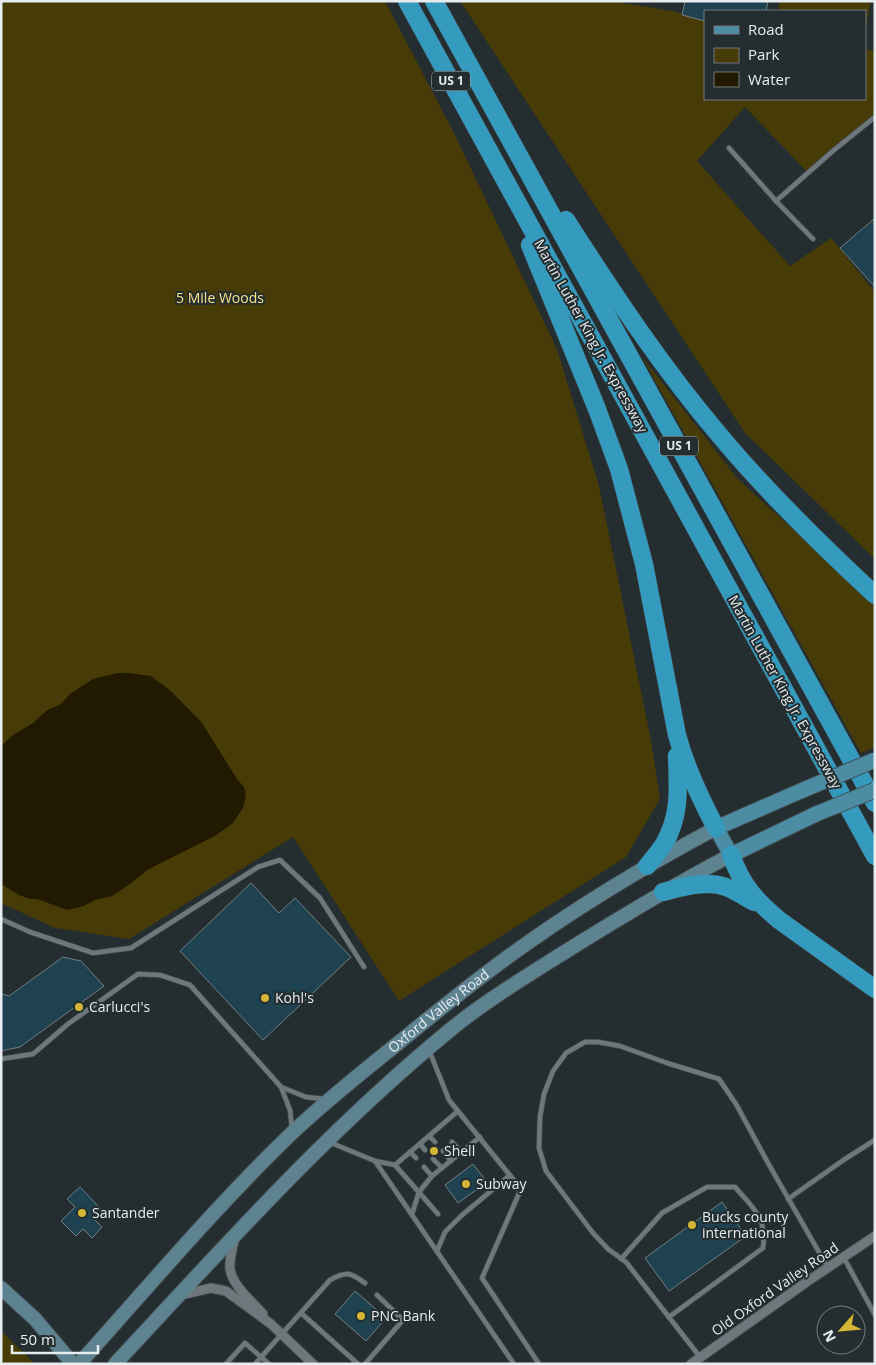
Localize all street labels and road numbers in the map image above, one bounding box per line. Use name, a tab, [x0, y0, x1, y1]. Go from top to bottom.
road number: US 1	[432, 72, 470, 90]
street label: Martin Luther King Jr. Expressway	[530, 236, 653, 437]
road number: US 1	[660, 436, 698, 456]
street label: Martin Luther King Jr. Expressway	[724, 592, 847, 793]
street label: Oxford Valley Road	[384, 964, 493, 1057]
street label: Old Oxford Valley Road	[707, 1237, 842, 1340]

